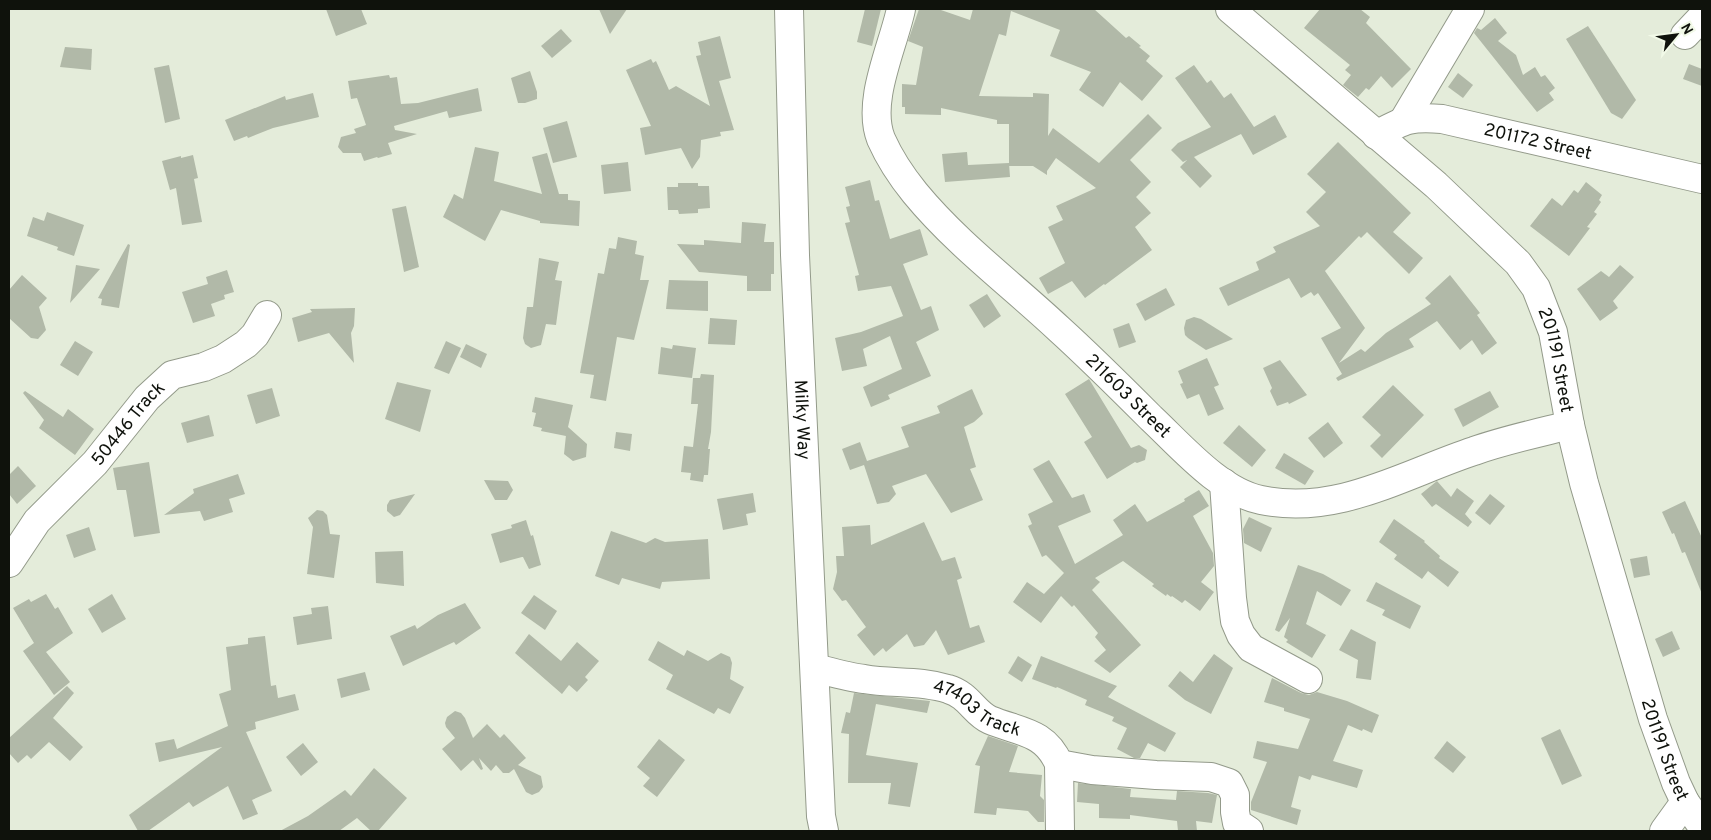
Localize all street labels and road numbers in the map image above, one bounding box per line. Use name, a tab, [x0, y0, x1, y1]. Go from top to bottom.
street label: 201172 Street	[1481, 119, 1594, 166]
street label: 201191 Street	[1532, 304, 1578, 415]
street label: 211603 Street	[1080, 349, 1175, 444]
street label: 50446 Track	[87, 377, 170, 471]
street label: Milky Way	[788, 379, 814, 460]
street label: 47403 Track	[931, 676, 1024, 743]
street label: 201191 Street	[1635, 696, 1693, 805]

